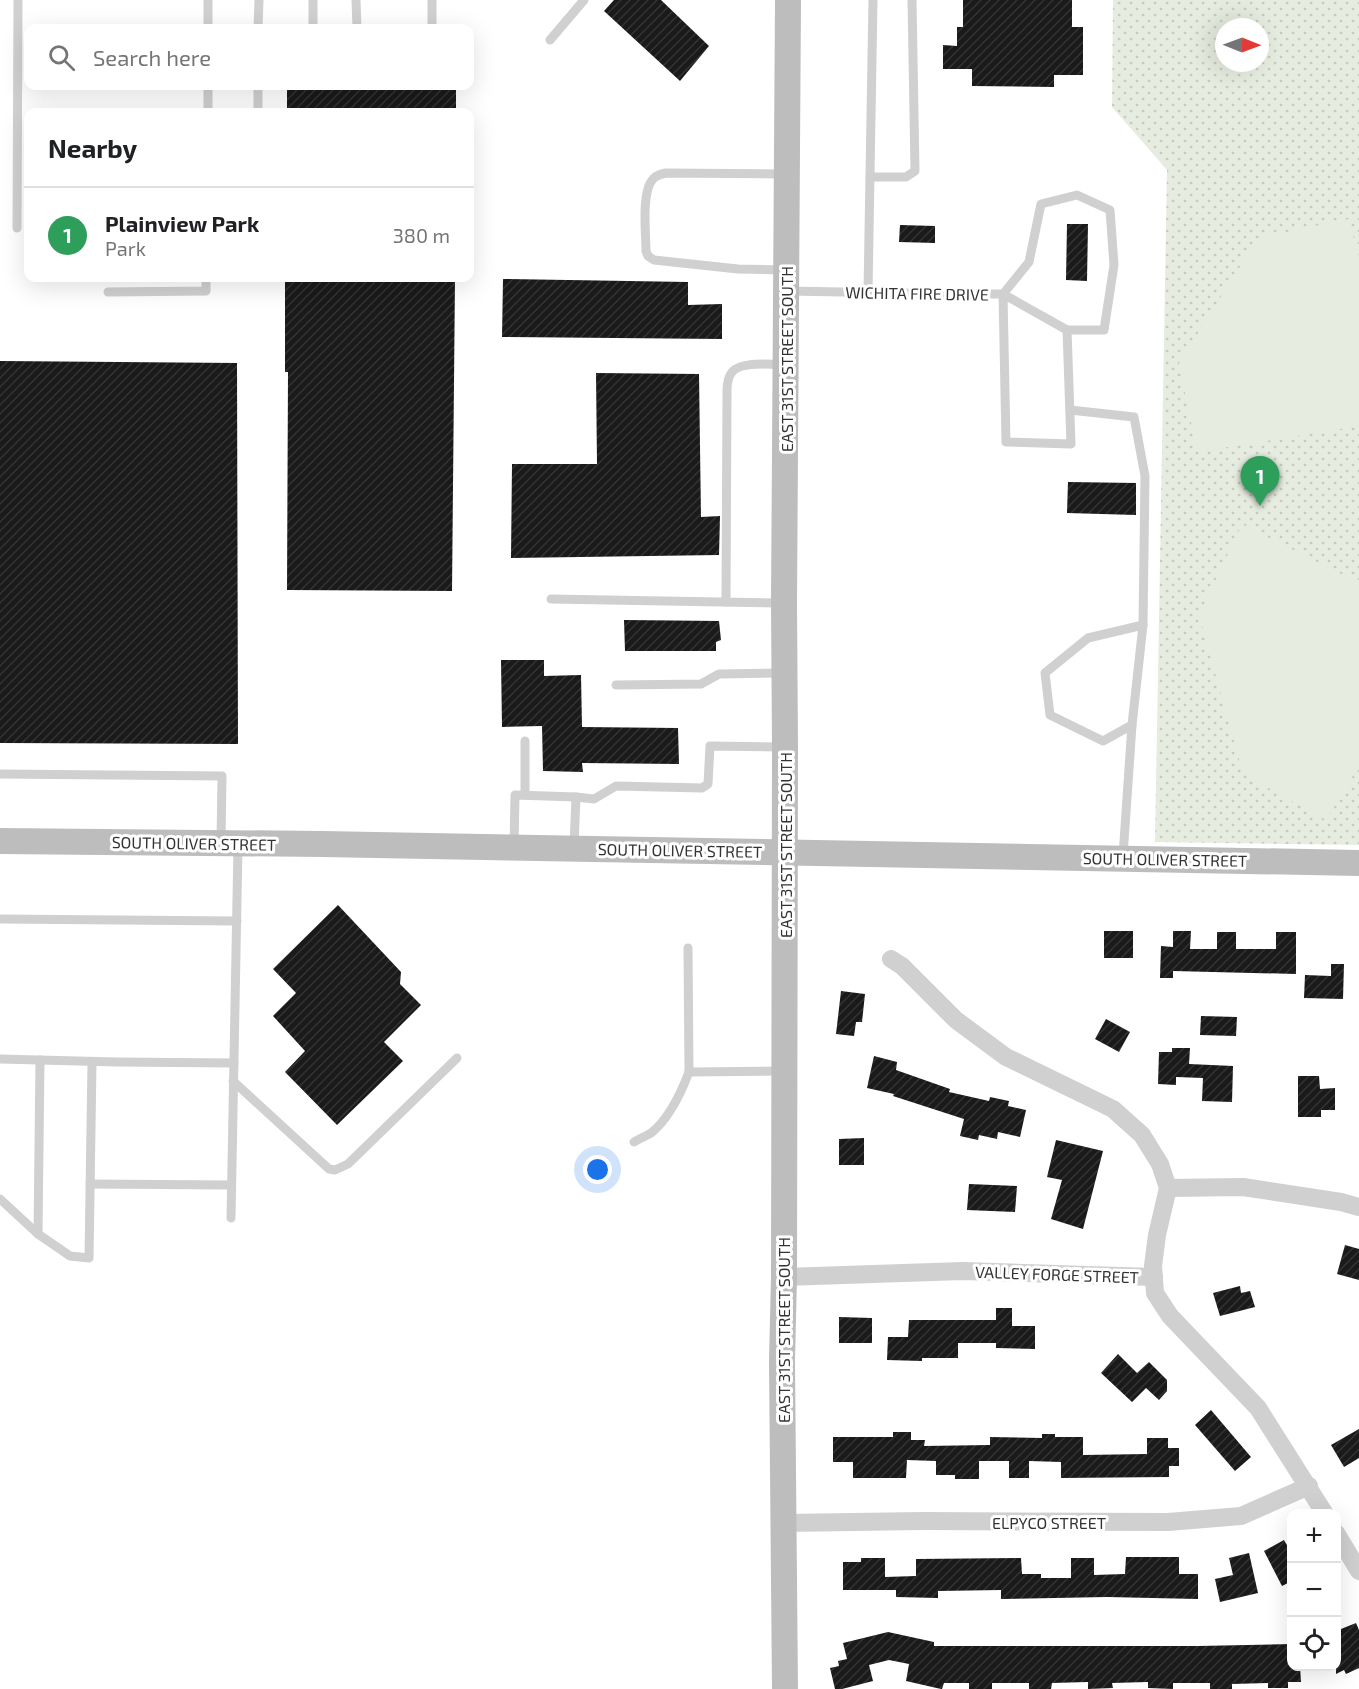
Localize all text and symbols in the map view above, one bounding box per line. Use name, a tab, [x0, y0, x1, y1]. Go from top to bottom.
north arrow	[1215, 18, 1269, 72]
search box	[24, 24, 474, 90]
icon: search	[45, 41, 78, 74]
text: Search here	[93, 44, 211, 70]
text: Nearby	[48, 132, 137, 163]
text: Plainview Park	[105, 210, 259, 236]
text: 1	[63, 223, 72, 247]
text: 380 m	[393, 223, 450, 247]
text: Park	[105, 236, 146, 260]
street label: EAST 31ST STREET SOUTH	[777, 266, 796, 452]
street label: WICHITA FIRE DRIVE	[845, 282, 989, 304]
pin: 1	[1240, 456, 1280, 506]
street label: EAST 31ST STREET SOUTH	[776, 752, 795, 938]
street label: SOUTH OLIVER STREET	[112, 832, 276, 854]
street label: SOUTH OLIVER STREET	[598, 839, 762, 861]
street label: SOUTH OLIVER STREET	[1083, 848, 1247, 870]
your location	[583, 1155, 612, 1184]
street label: EAST 31ST STREET SOUTH	[774, 1237, 793, 1423]
street label: VALLEY FORGE STREET	[975, 1262, 1139, 1286]
map controls	[1287, 1509, 1341, 1671]
button: +	[1287, 1509, 1341, 1563]
street label: ELPYCO STREET	[992, 1513, 1106, 1532]
button: −	[1287, 1563, 1341, 1617]
button: locate	[1287, 1617, 1341, 1671]

